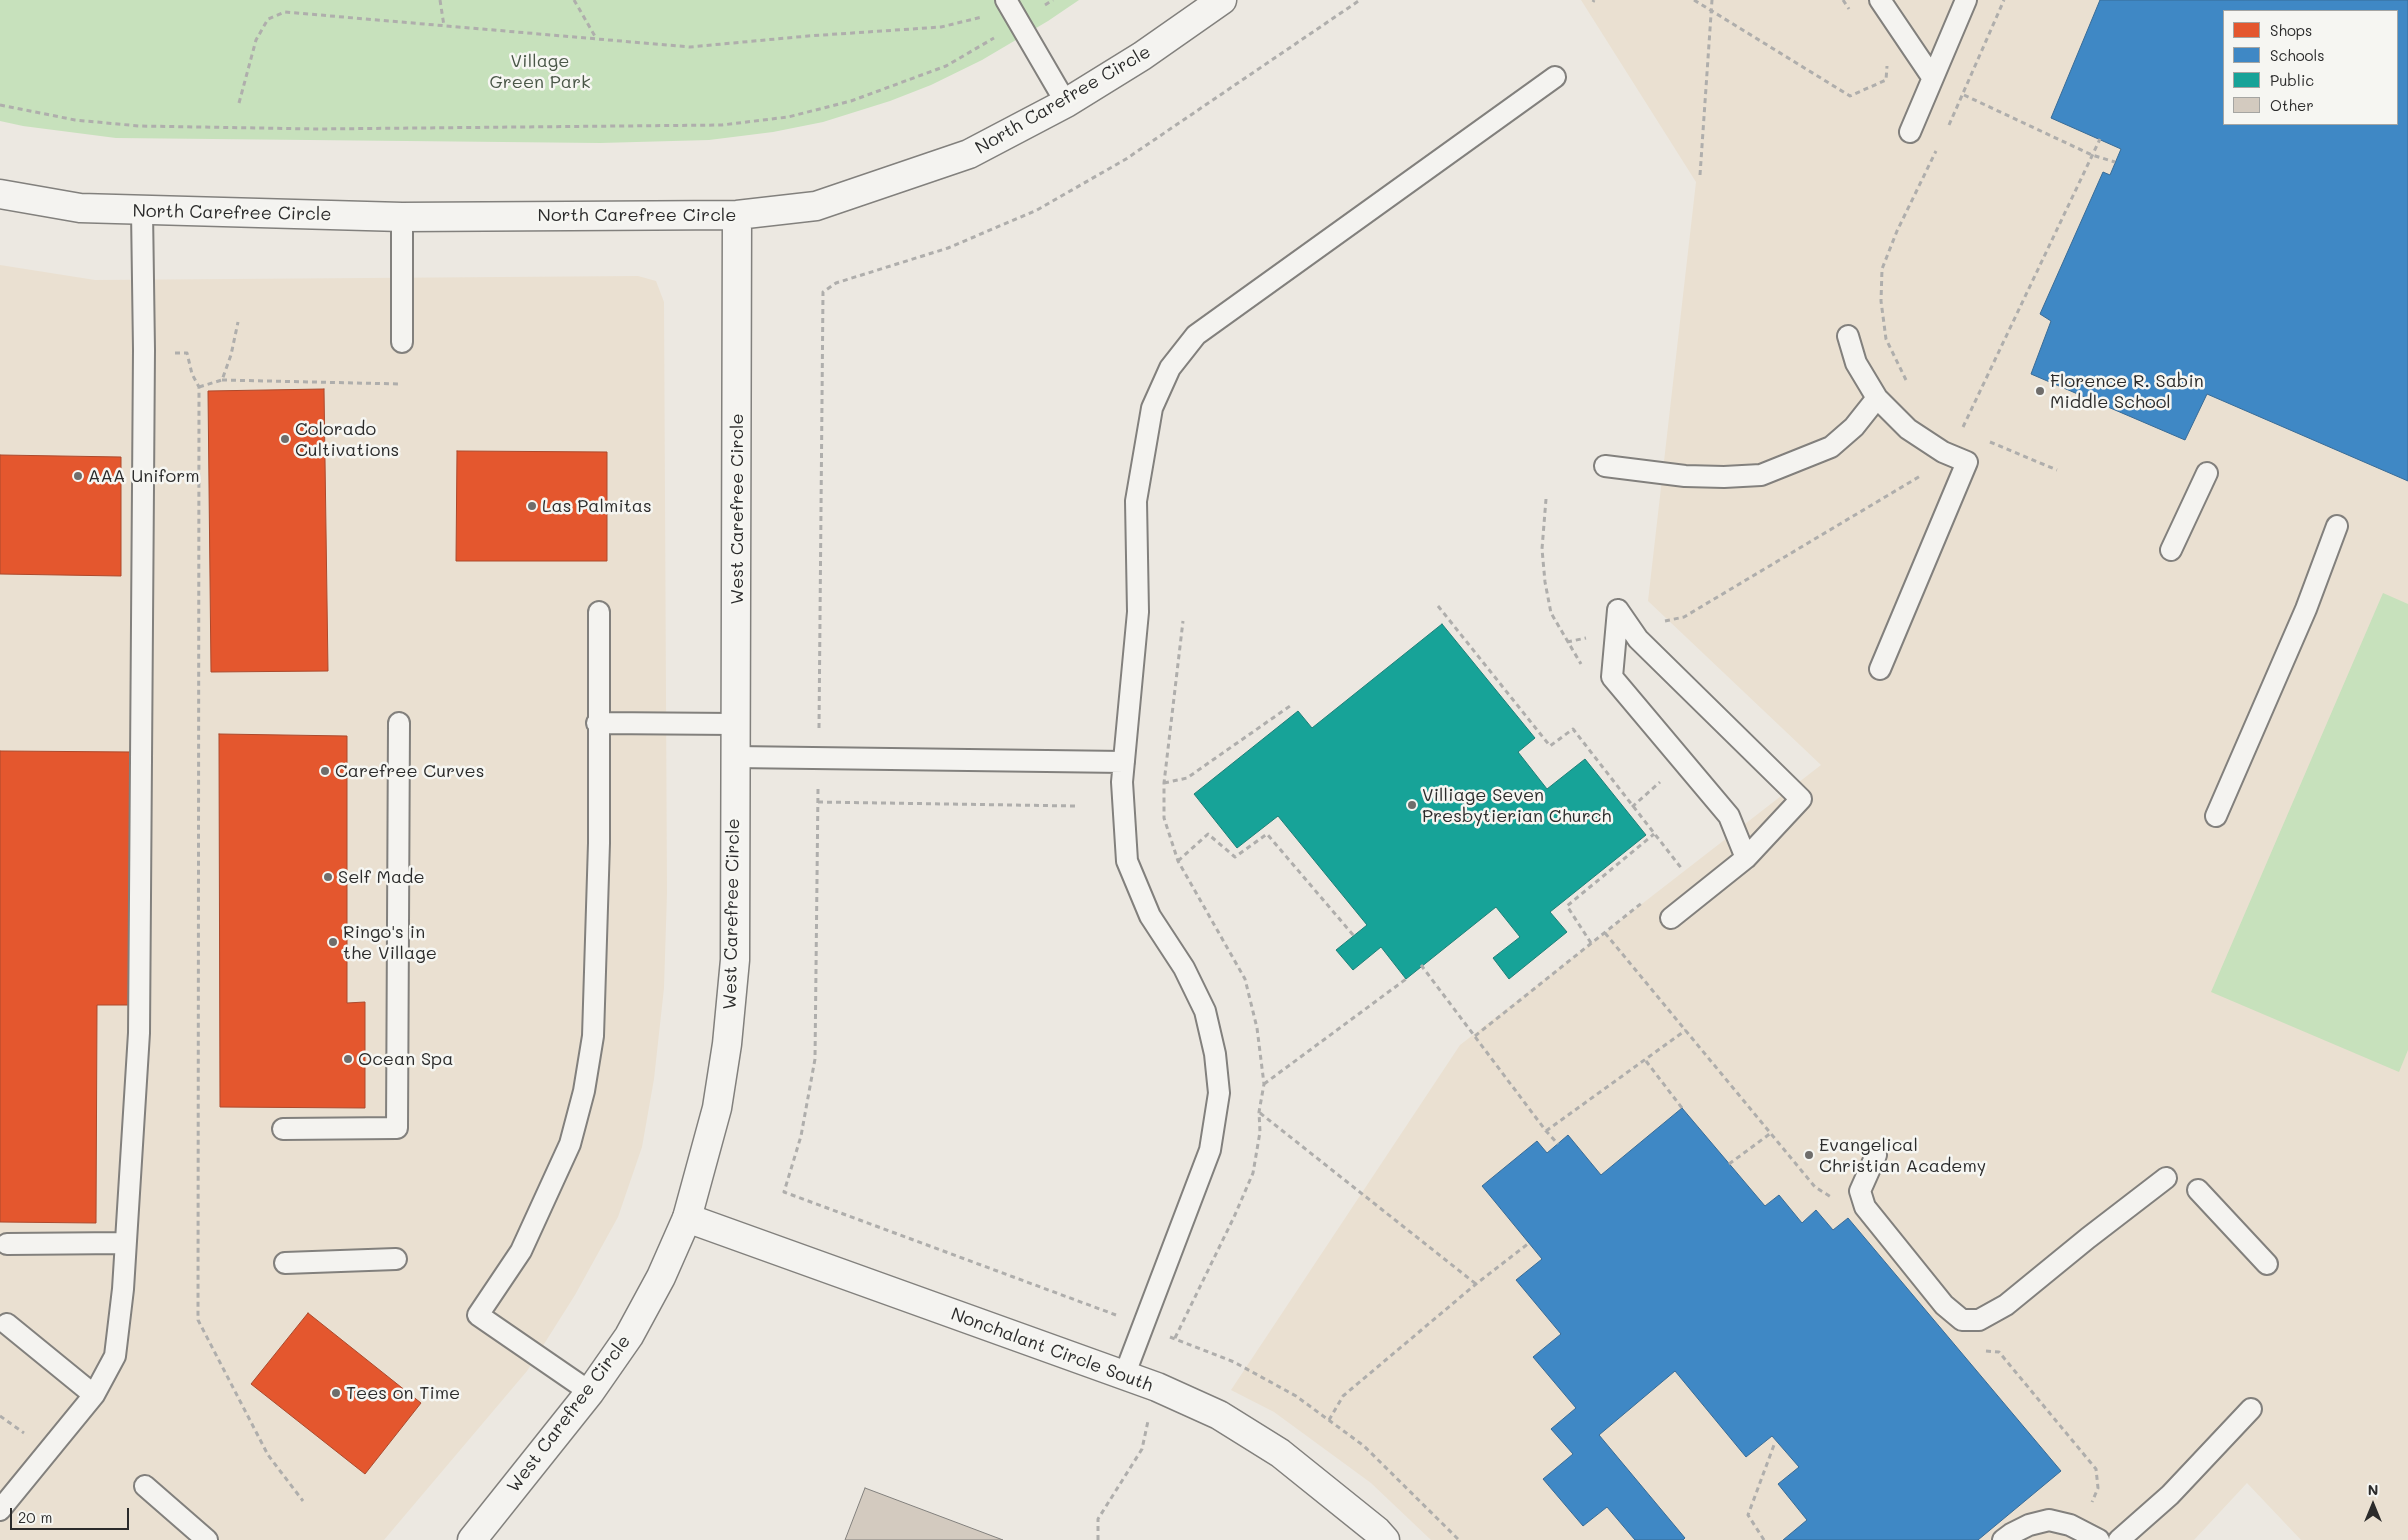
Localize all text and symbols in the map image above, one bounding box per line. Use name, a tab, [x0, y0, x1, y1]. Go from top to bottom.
legend	[2223, 10, 2398, 125]
text: Shops	[2270, 20, 2312, 40]
street label: North Carefree Circle	[972, 41, 1154, 159]
text: Schools	[2270, 45, 2325, 65]
park label: Village Green Park	[489, 50, 591, 92]
text: Public	[2270, 70, 2314, 90]
text: Other	[2270, 95, 2314, 115]
street label: North Carefree Circle	[132, 200, 332, 226]
street label: North Carefree Circle	[538, 204, 736, 226]
place label: Florence R. Sabin Middle School	[2050, 370, 2204, 412]
marker: Florence R. Sabin Middle School	[2034, 385, 2046, 397]
street label: West Carefree Circle	[726, 413, 748, 605]
place label: Colorado Cultivations	[295, 418, 399, 460]
marker: Colorado Cultivations	[279, 433, 291, 445]
place label: AAA Uniform	[88, 465, 200, 487]
marker: AAA Uniform	[72, 470, 84, 482]
place label: Las Palmitas	[542, 495, 652, 517]
marker: Las Palmitas	[526, 500, 538, 512]
place label: Carefree Curves	[335, 760, 484, 782]
marker: Carefree Curves	[319, 765, 331, 777]
place label: Villiage Seven Presbytierian Church	[1422, 784, 1611, 826]
marker: Villiage Seven Presbytierian Church	[1406, 799, 1418, 811]
street label: West Carefree Circle	[720, 818, 744, 1010]
place label: Self Made	[338, 866, 425, 888]
marker: Self Made	[322, 871, 334, 883]
place label: Ringo's in the Village	[343, 921, 437, 964]
marker: Ringo's in the Village	[327, 936, 339, 948]
place label: Ocean Spa	[358, 1048, 453, 1070]
marker: Ocean Spa	[342, 1053, 354, 1065]
place label: Evangelical Christian Academy	[1819, 1134, 1986, 1176]
marker: Evangelical Christian Academy	[1803, 1149, 1815, 1161]
street label: Nonchalant Circle South	[948, 1303, 1156, 1397]
street label: West Carefree Circle	[503, 1331, 635, 1497]
place label: Tees on Time	[346, 1382, 460, 1404]
marker: Tees on Time	[330, 1387, 342, 1399]
north arrow	[2348, 1480, 2398, 1530]
text: N	[2368, 1480, 2378, 1499]
scale bar	[12, 1498, 131, 1530]
text: 20 m	[18, 1507, 52, 1527]

